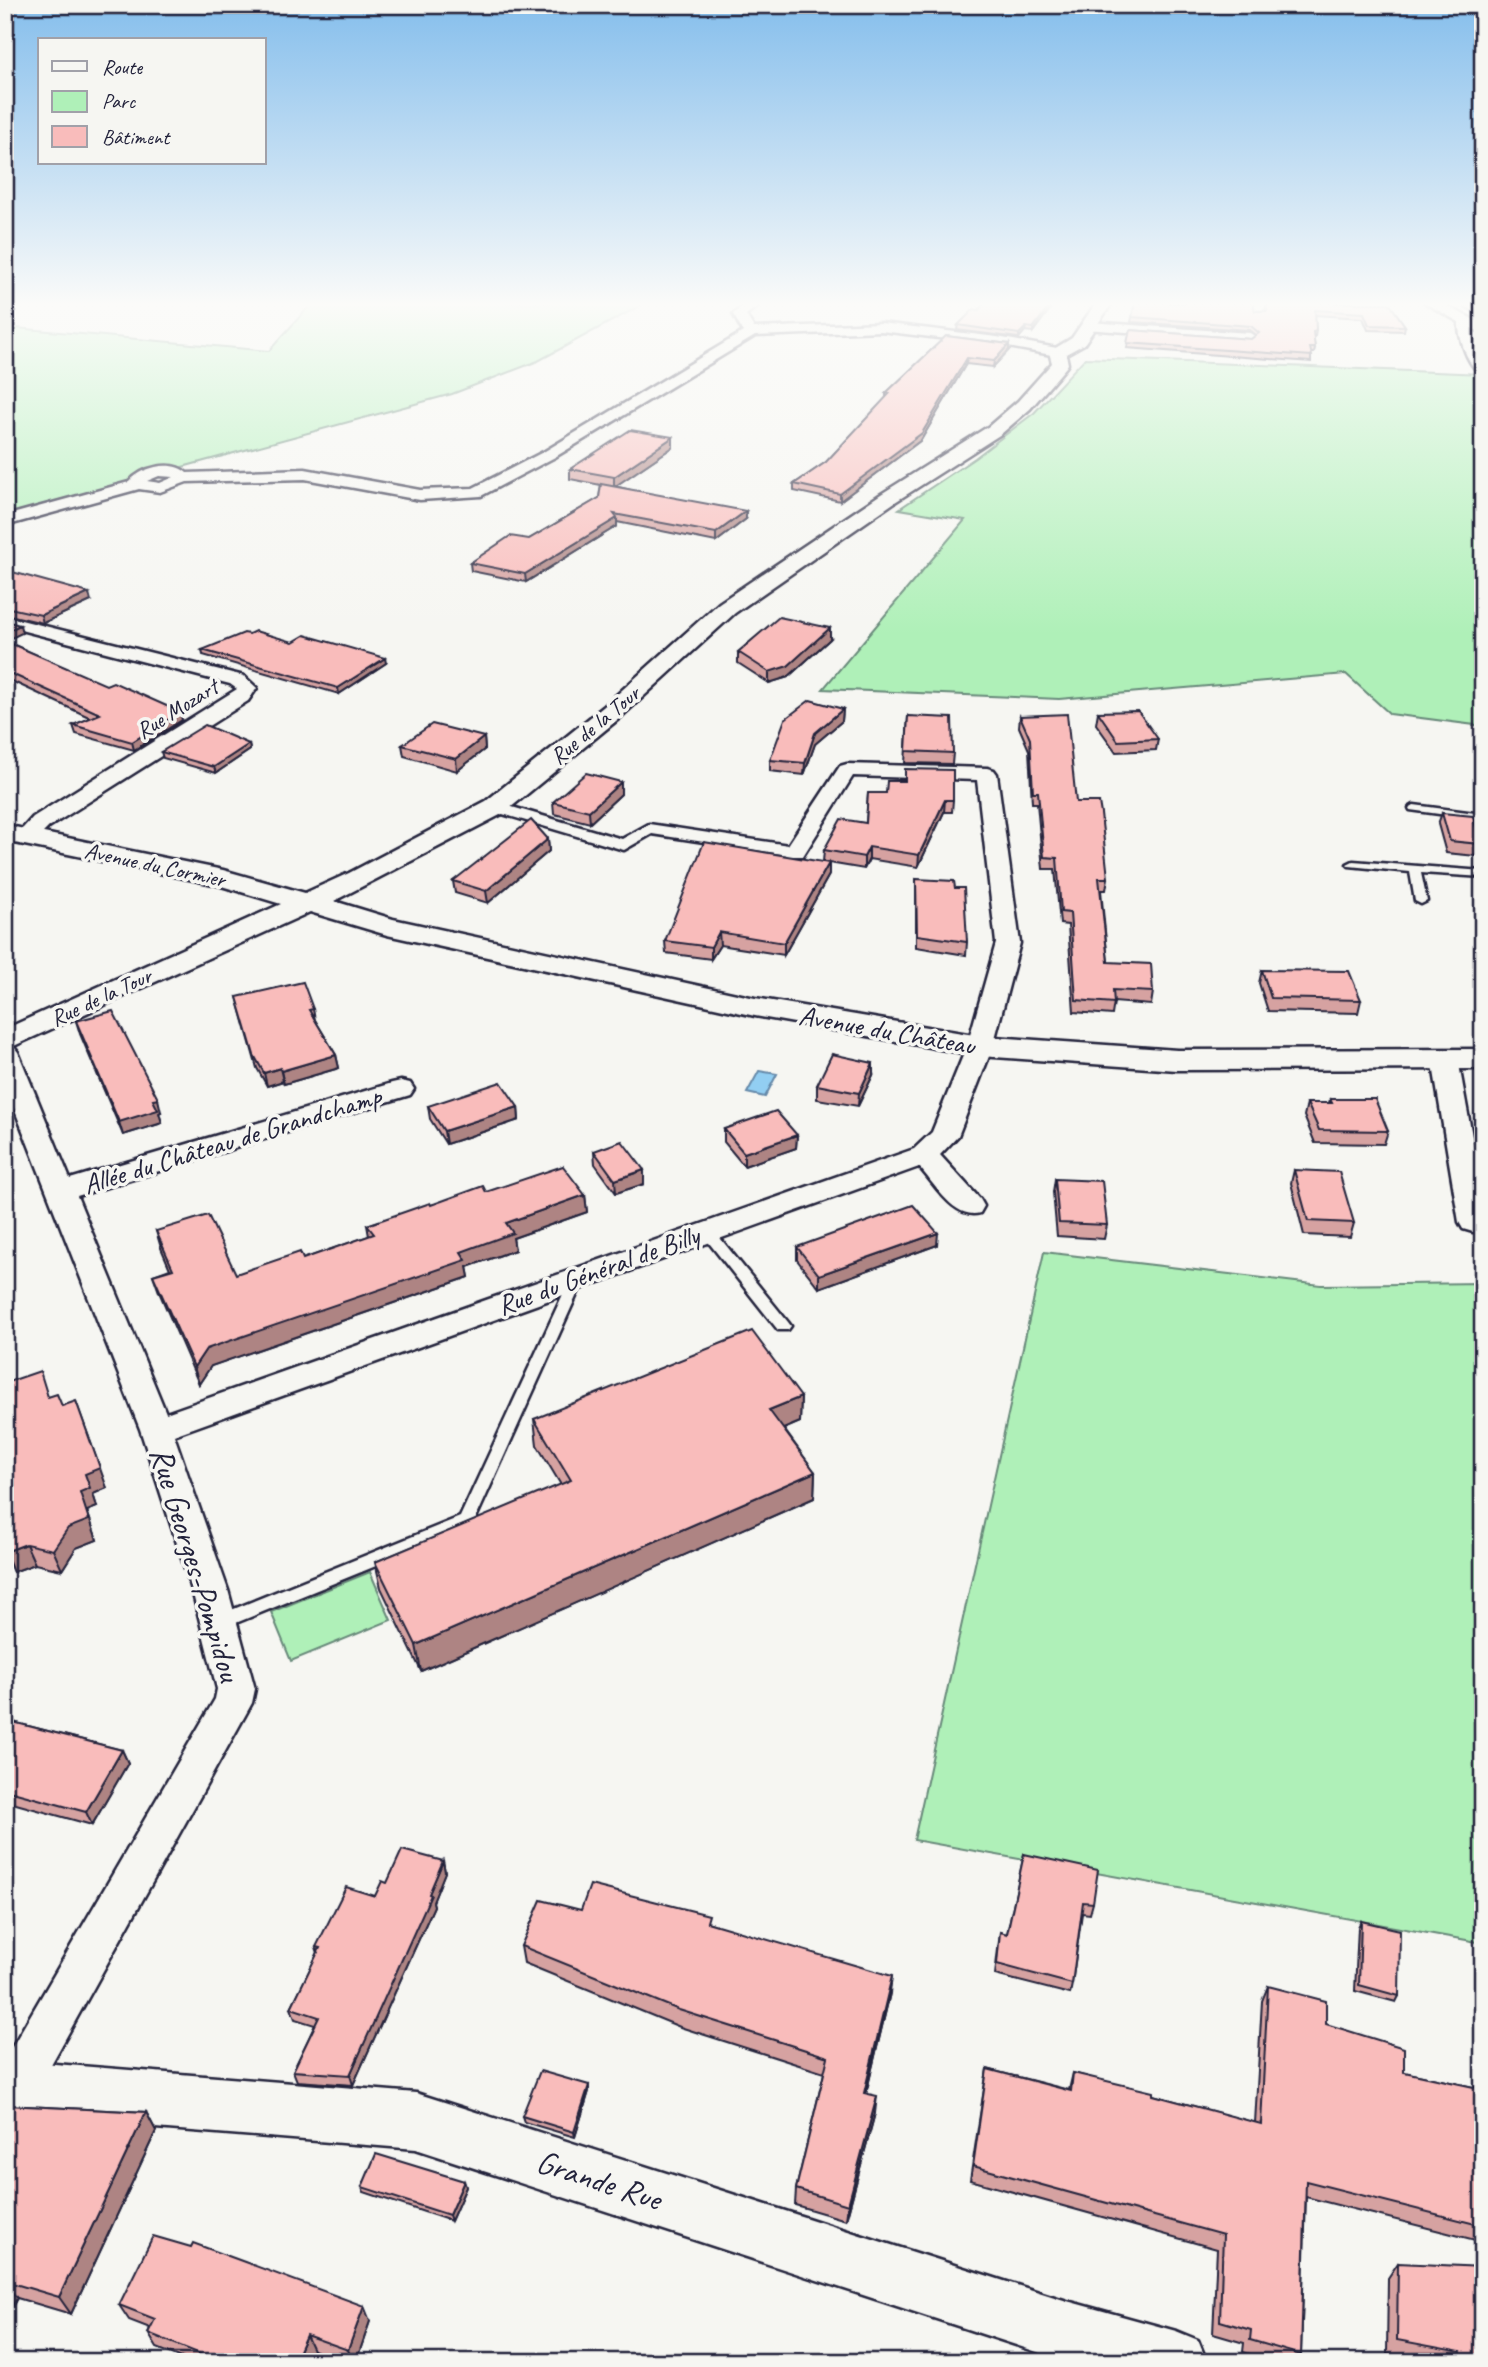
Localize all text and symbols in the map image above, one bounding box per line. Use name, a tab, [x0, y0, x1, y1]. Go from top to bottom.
legend	[38, 38, 266, 164]
text: Route	[102, 54, 143, 80]
text: Parc	[102, 88, 137, 114]
text: Bâtiment	[102, 124, 171, 150]
street label: Rue Mozart	[131, 671, 226, 745]
street label: Rue de la Tour	[544, 678, 647, 771]
street label: Avenue du Cormier	[82, 836, 230, 894]
street label: Rue de la Tour	[46, 960, 158, 1033]
street label: Avenue du Château	[796, 997, 979, 1063]
street label: Allée du Château de Grandchamp	[79, 1077, 387, 1202]
street label: Rue du Général de Billy	[492, 1216, 706, 1323]
street label: Rue Georges-Pompidou	[140, 1442, 252, 1688]
street label: Grande Rue	[531, 2140, 669, 2221]

